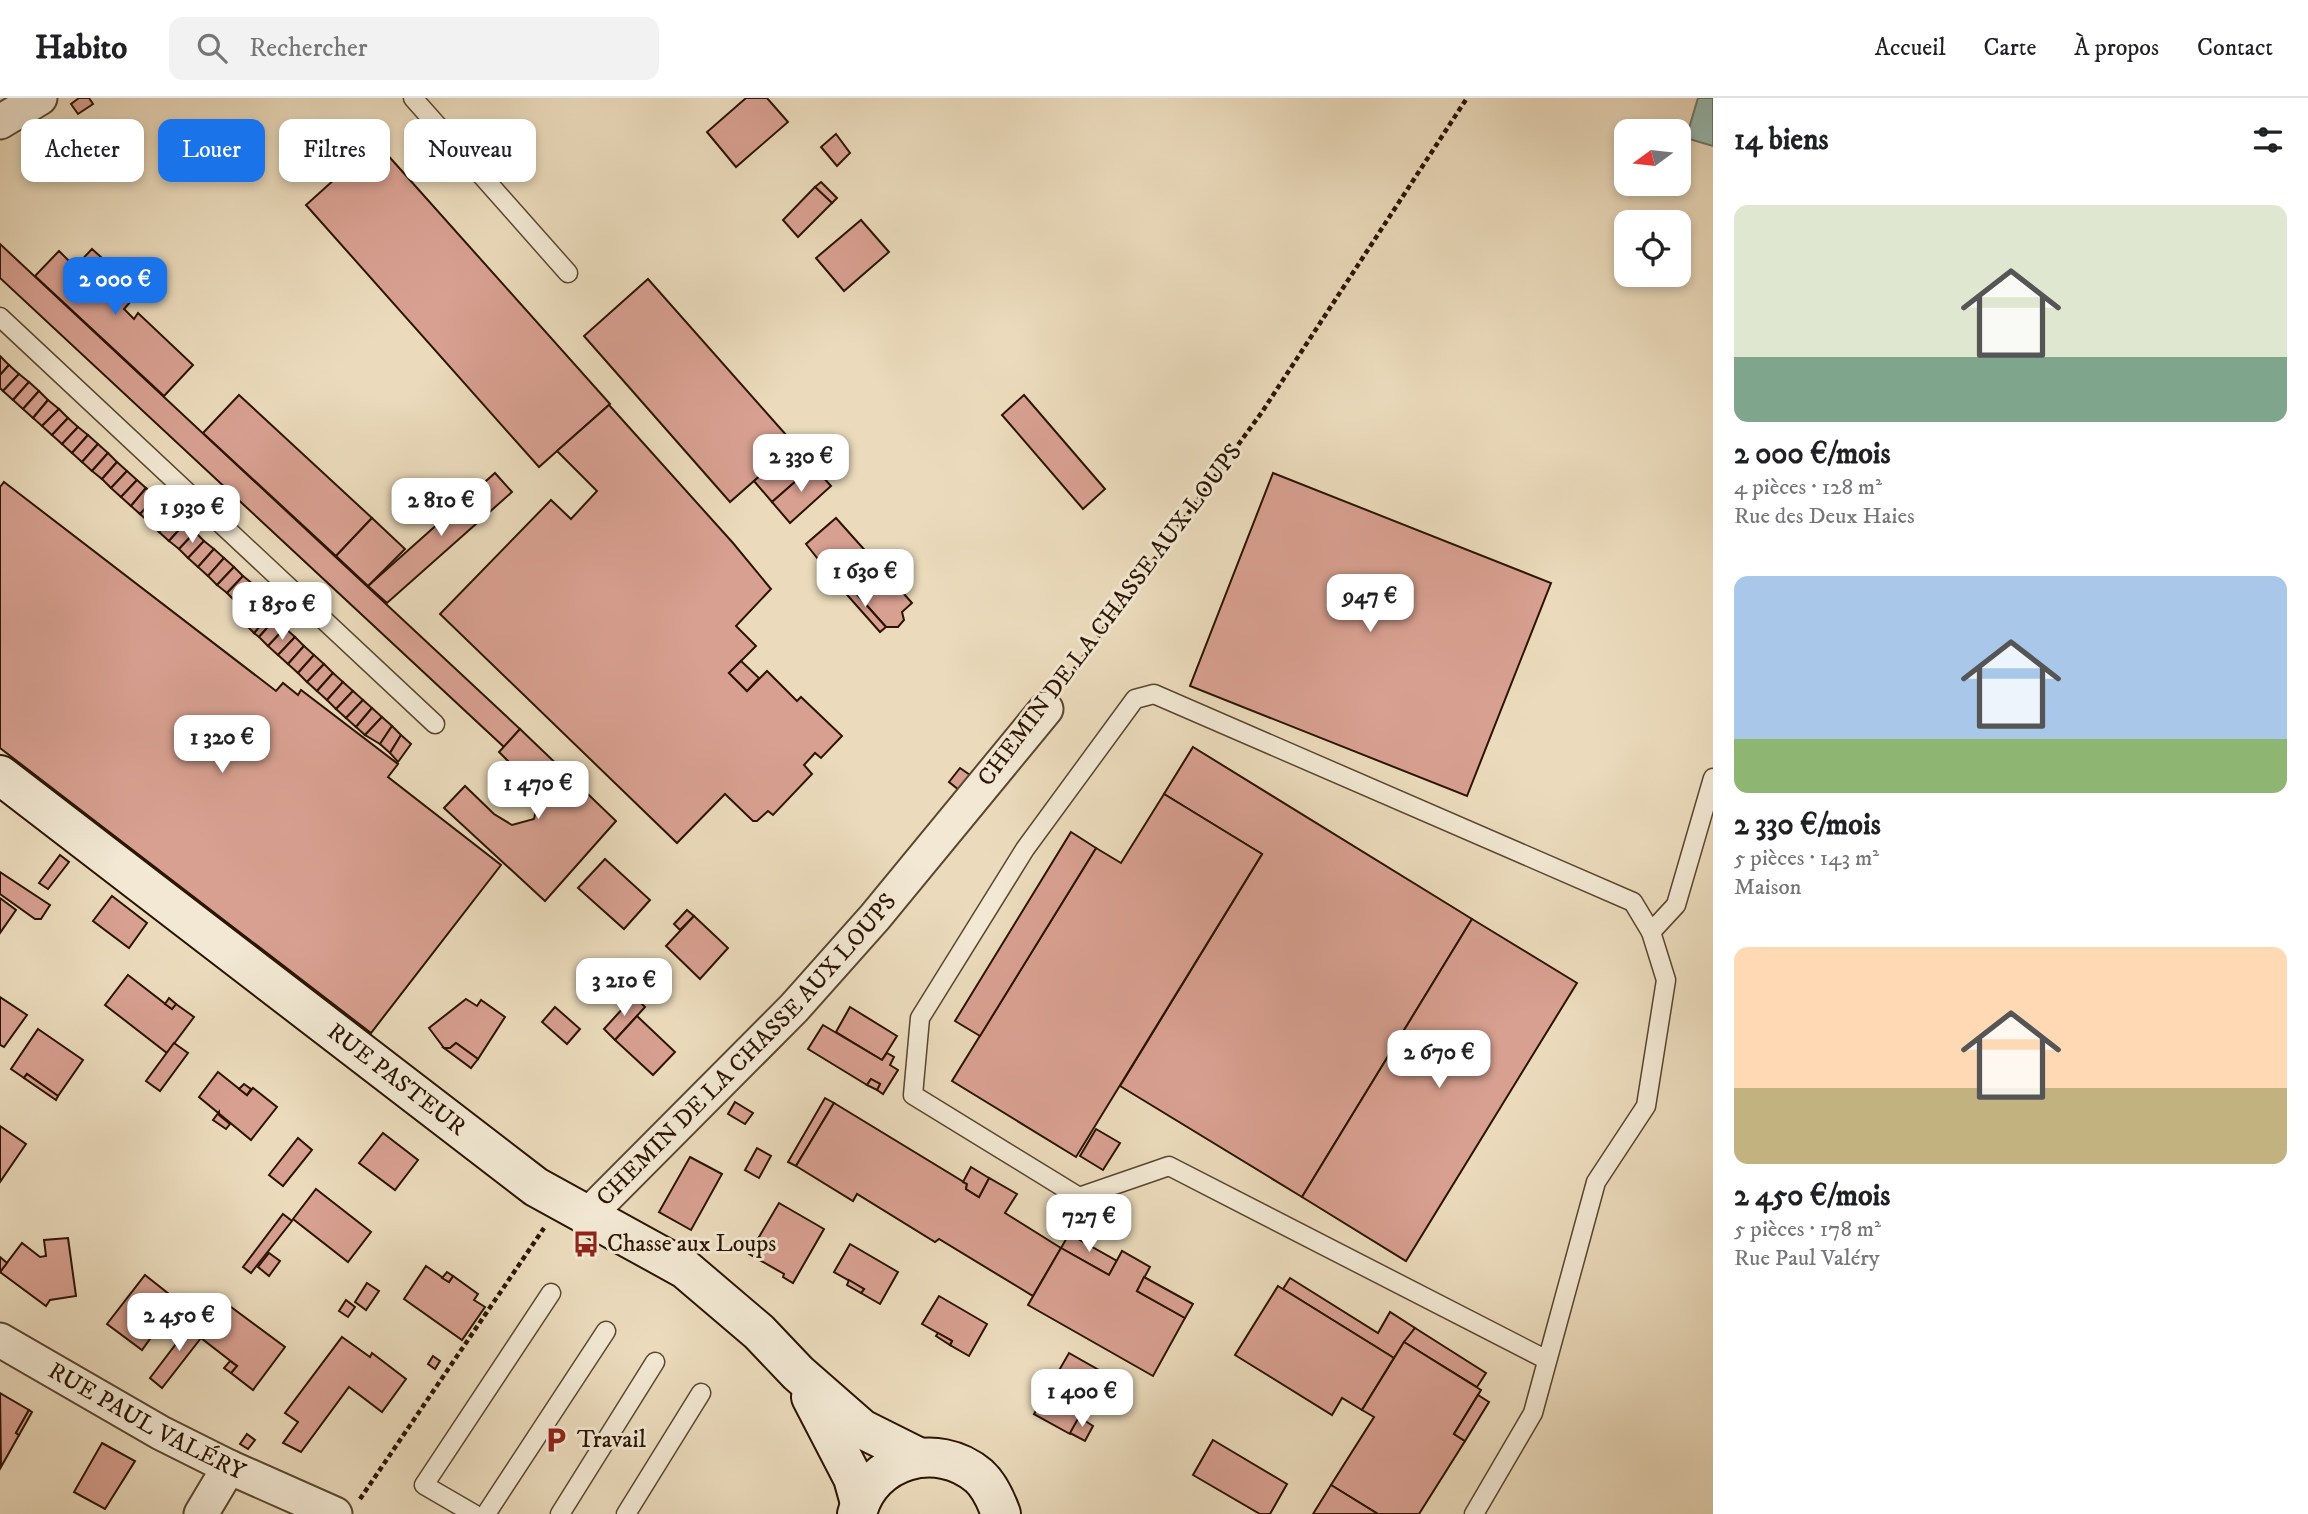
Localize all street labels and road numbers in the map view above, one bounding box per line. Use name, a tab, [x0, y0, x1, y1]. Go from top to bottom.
street label: CHEMIN DE LA CHASSE AUX LOUPS	[971, 438, 1249, 792]
street label: CHEMIN DE LA CHASSE AUX LOUPS	[590, 887, 903, 1213]
street label: RUE PASTEUR	[321, 1017, 472, 1143]
street label: RUE PAUL VALÉRY	[43, 1356, 251, 1488]

